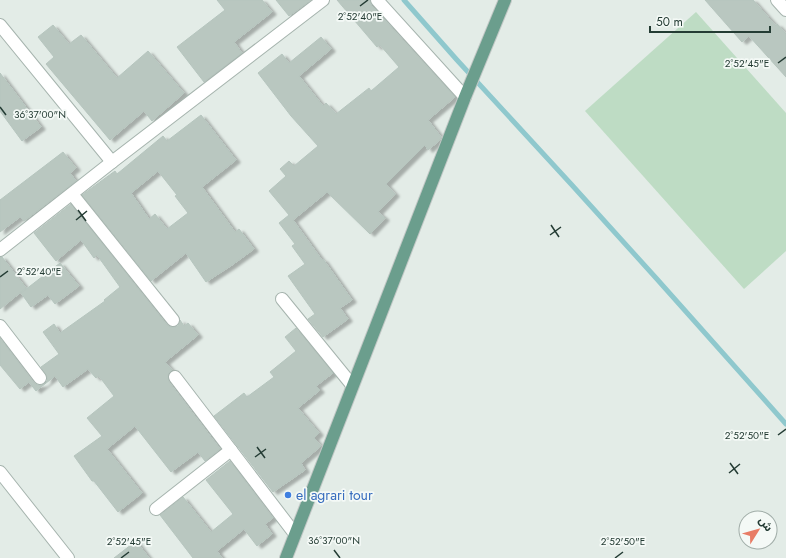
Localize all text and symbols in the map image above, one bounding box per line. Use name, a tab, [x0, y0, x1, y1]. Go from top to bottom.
scale bar	[650, 8, 770, 34]
text: 2°52'40"E	[338, 9, 382, 24]
text: 50 m	[656, 13, 683, 31]
text: 2°52'45"E	[725, 56, 769, 71]
text: 36°37'00"N	[14, 107, 66, 122]
text: 2°52'40"E	[17, 264, 61, 279]
text: 2°52'50"E	[725, 428, 769, 443]
place label: el agrari tour	[296, 485, 373, 505]
marker: el agrari tour	[283, 490, 293, 500]
north arrow	[738, 510, 778, 550]
text: ش	[755, 513, 777, 535]
text: 36°37'00"N	[308, 533, 360, 548]
text: 2°52'45"E	[107, 534, 151, 549]
text: 2°52'50"E	[601, 534, 645, 549]

